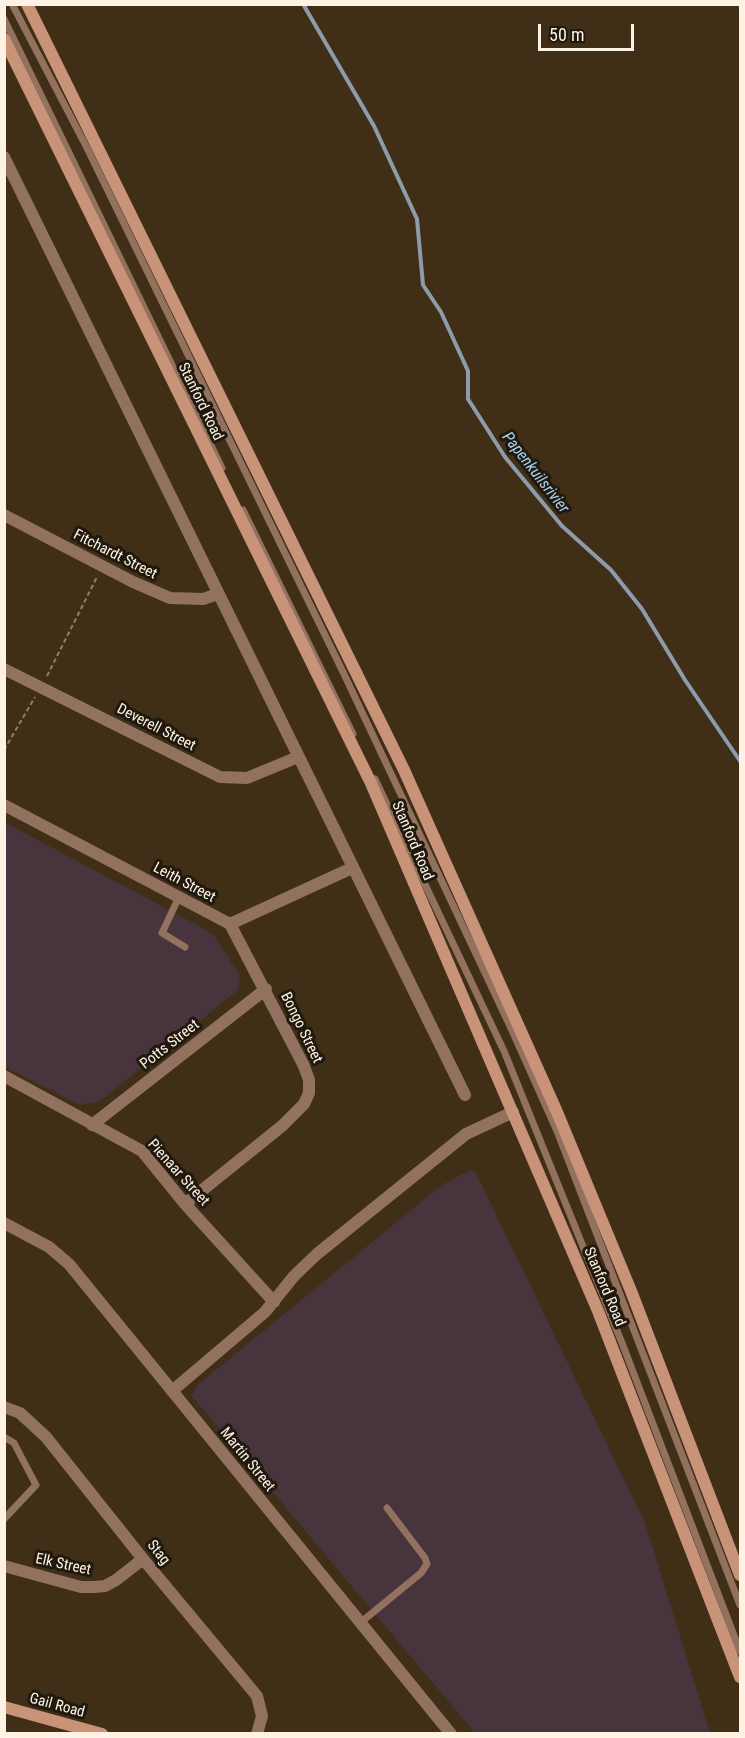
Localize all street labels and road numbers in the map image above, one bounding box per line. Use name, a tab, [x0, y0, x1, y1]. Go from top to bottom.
street label: Stanford Road	[173, 360, 227, 444]
street label: Fitchardt Street	[70, 526, 160, 584]
street label: Deverell Street	[114, 701, 198, 755]
street label: Stanford Road	[387, 799, 437, 883]
street label: Leith Street	[150, 859, 218, 907]
street label: Bongo Street	[276, 990, 326, 1066]
street label: Potts Street	[137, 1016, 203, 1074]
street label: Pienaar Street	[143, 1136, 213, 1210]
street label: Stanford Road	[579, 1245, 629, 1329]
street label: Martin Street	[216, 1424, 278, 1496]
street label: Stag	[143, 1537, 173, 1569]
street label: Elk Street	[34, 1550, 92, 1580]
street label: Gail Road	[27, 1690, 87, 1722]

